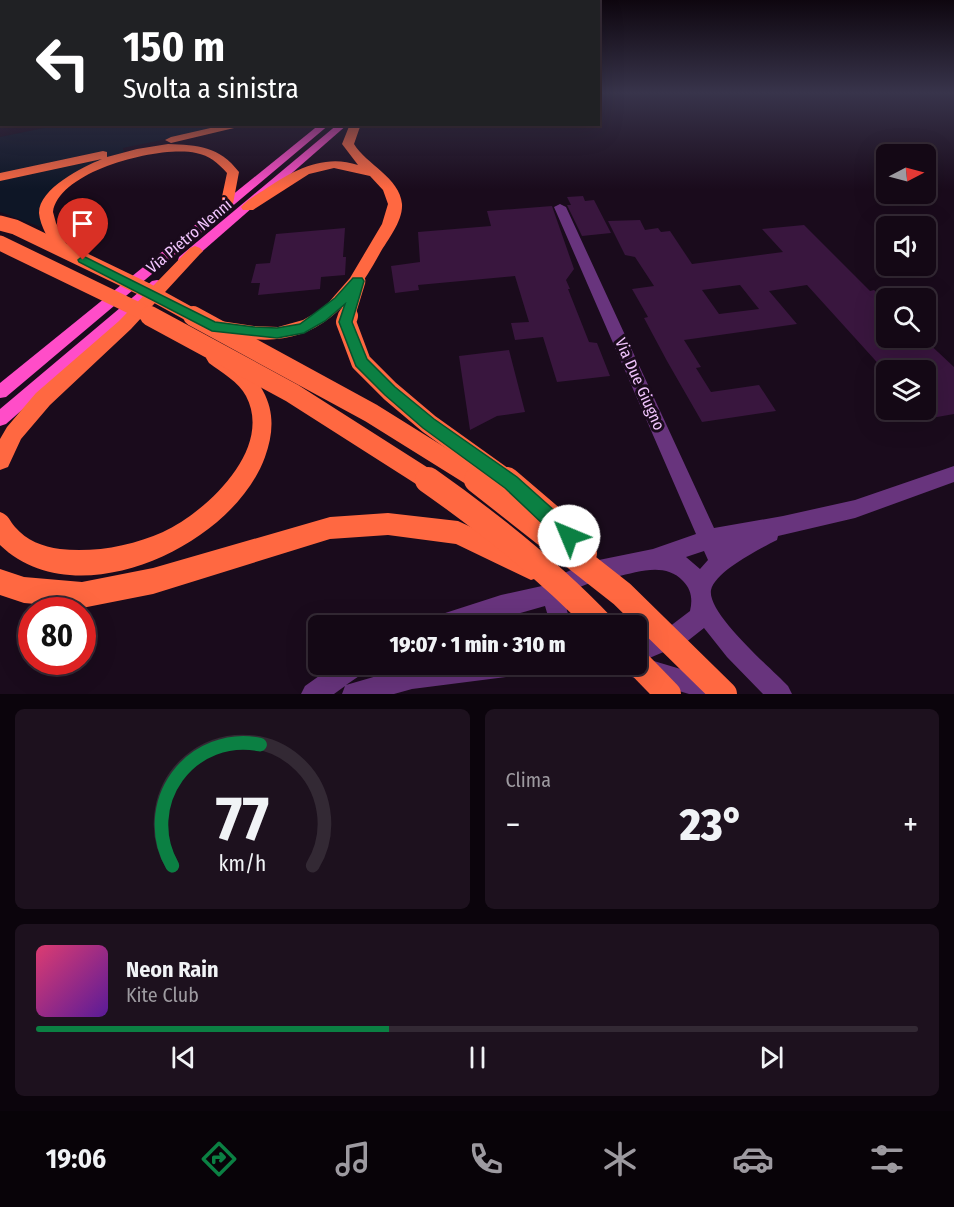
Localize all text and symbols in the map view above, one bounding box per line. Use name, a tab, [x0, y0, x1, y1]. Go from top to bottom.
text: 150 m	[123, 22, 225, 72]
icon: left	[24, 24, 102, 102]
text: Svolta a sinistra	[123, 73, 299, 105]
north arrow	[876, 144, 936, 204]
map controls	[876, 144, 936, 420]
street label: Via Pietro Nenni	[143, 195, 235, 277]
pin	[57, 198, 108, 260]
icon: arrive	[66, 207, 99, 240]
button: sound	[876, 216, 936, 276]
button: search	[876, 288, 936, 348]
street label: Via Due Giugno	[611, 335, 669, 433]
button: layers	[876, 360, 936, 420]
position arrow	[537, 504, 601, 568]
speed limit sign: 80	[18, 597, 96, 675]
text: 19:07 · 1 min · 310 m	[389, 631, 566, 658]
text: Clima	[506, 768, 551, 792]
text: 77	[216, 782, 269, 857]
text: 23°	[680, 798, 744, 852]
text: −	[506, 805, 520, 845]
text: +	[903, 805, 918, 845]
text: km/h	[218, 851, 266, 877]
text: Neon Rain	[126, 956, 219, 983]
text: Kite Club	[126, 983, 199, 1007]
icon: previous	[167, 1041, 200, 1074]
icon: pause	[461, 1041, 494, 1074]
icon: next	[755, 1041, 788, 1074]
icon: directions	[198, 1138, 240, 1180]
icon: music	[332, 1138, 374, 1180]
icon: phone	[465, 1138, 507, 1180]
icon: climate	[599, 1138, 641, 1180]
icon: car	[732, 1138, 774, 1180]
icon: filters	[866, 1138, 908, 1180]
text: 19:06	[46, 1143, 106, 1175]

